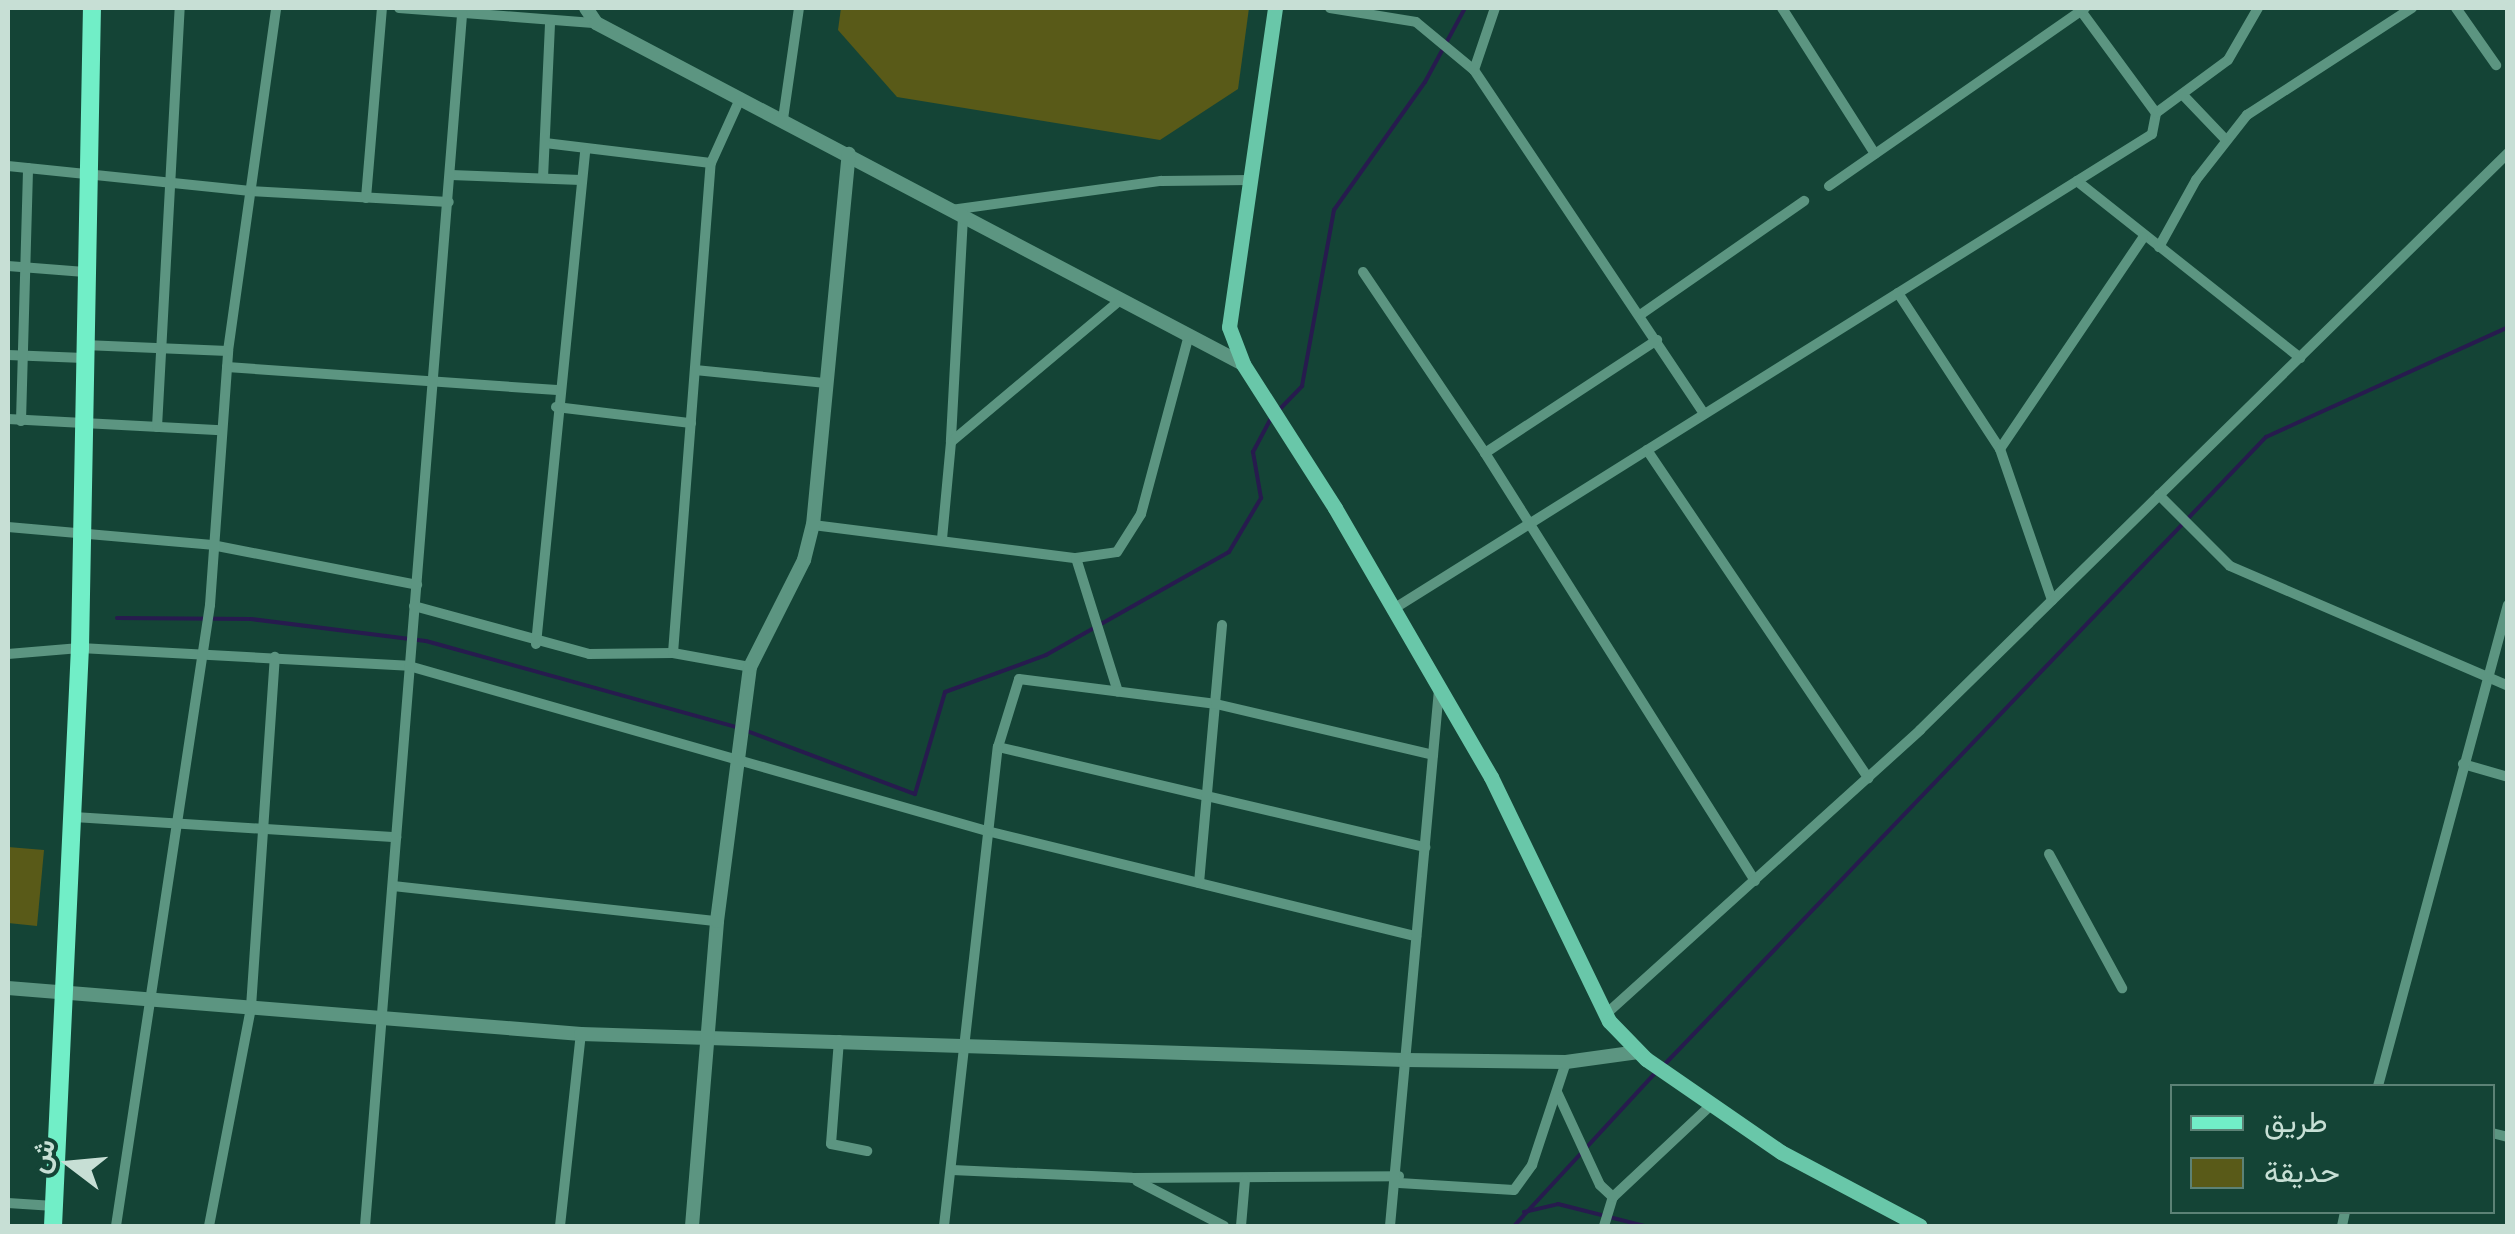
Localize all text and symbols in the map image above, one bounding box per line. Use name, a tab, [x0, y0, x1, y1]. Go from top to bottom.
legend	[2170, 1084, 2495, 1214]
text: طريق	[2264, 1098, 2328, 1144]
north arrow	[20, 1114, 120, 1214]
text: ش	[15, 1133, 66, 1178]
text: حديقة	[2264, 1148, 2340, 1194]

